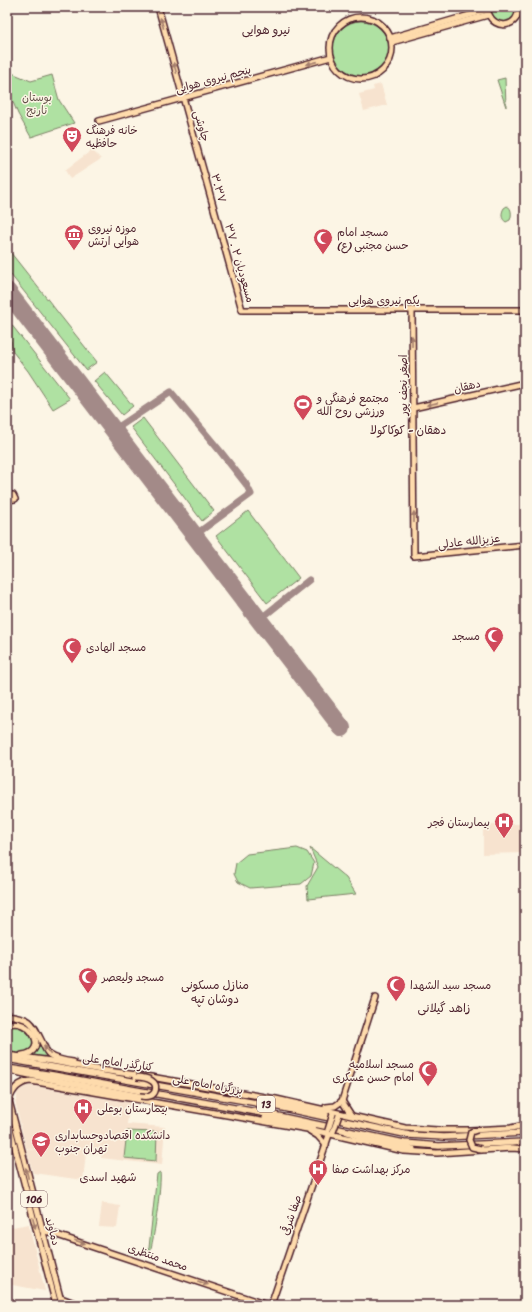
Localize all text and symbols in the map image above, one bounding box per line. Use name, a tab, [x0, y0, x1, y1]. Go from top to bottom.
one-way arrow	[159, 17, 165, 29]
district label: نیرو هوایی	[242, 19, 290, 41]
street label: پنجم نیروی هوایی	[173, 60, 253, 99]
one-way arrow	[306, 60, 318, 66]
one-way arrow	[172, 62, 178, 74]
park label: بوستان نارنج	[22, 88, 52, 120]
street label: چاوشی	[188, 108, 215, 144]
place label: خانه فرهنگ حافظیه	[86, 121, 138, 153]
theatre icon: خانه فرهنگ حافظیه	[61, 125, 83, 153]
street label: ۳.۳۷	[205, 172, 232, 205]
place label: موزه نیروی هوایی ارتش	[88, 219, 139, 251]
street label: مسعودیان ۲ . ۳۷	[219, 221, 260, 305]
museum icon: موزه نیروی هوایی ارتش	[63, 223, 85, 251]
place label: مسجد امام حسن مجتبی (ع)	[337, 223, 409, 255]
mosque icon: مسجد امام حسن مجتبی (ع)	[312, 227, 334, 255]
street label: یکم نیروی هوایی	[348, 291, 420, 310]
one-way arrow	[409, 335, 416, 347]
street label: اصغر نجف پور	[394, 355, 413, 417]
street label: دهقان	[452, 374, 483, 399]
place label: مجتمع فرهنگی و ورزشی روح الله	[316, 389, 389, 421]
sports icon: مجتمع فرهنگی و ورزشی روح الله	[292, 393, 314, 421]
one-way arrow	[426, 401, 438, 407]
district label: دهقان - کوکاکولا	[370, 419, 446, 441]
one-way arrow	[411, 510, 417, 523]
street label: عزیزالله عادلی	[437, 529, 501, 554]
mosque icon: مسجد	[483, 625, 505, 653]
place label: مسجد	[452, 627, 480, 646]
mosque icon: مسجد الهادی	[61, 636, 83, 664]
place label: مسجد الهادی	[86, 638, 146, 657]
hospital icon: بیمارستان فجر	[493, 811, 515, 839]
place label: بیمارستان فجر	[427, 813, 490, 832]
mosque icon: مسجد ولیعصر	[77, 966, 99, 994]
place label: مسجد ولیعصر	[101, 968, 164, 987]
district label: منازل مسکونی دوشان تپه	[181, 974, 249, 1010]
mosque icon: مسجد سید الشهدا	[385, 974, 407, 1002]
place label: مسجد سید الشهدا	[410, 976, 491, 995]
district label: زاهد گیلانی	[418, 997, 470, 1019]
one-way arrow	[43, 1045, 51, 1056]
street label: کنارگذر امام علی	[81, 1048, 155, 1077]
place label: مسجد اسلامیه امام حسن عسکری	[332, 1055, 414, 1087]
mosque icon: مسجد اسلامیه امام حسن عسکری	[417, 1059, 439, 1087]
street label: بزرگراه امام علی	[171, 1069, 245, 1100]
road number: 13	[257, 1096, 275, 1112]
hospital icon: بیمارستان بوعلی	[72, 1097, 94, 1125]
place label: بیمارستان بوعلی	[97, 1099, 168, 1118]
place label: دانشکده اقتصادوحسابداری تهران جنوب	[55, 1126, 170, 1158]
school or university icon: دانشکده اقتصادوحسابداری تهران جنوب	[30, 1130, 52, 1158]
hospital icon: مرکز بهداشت صفا	[307, 1158, 329, 1186]
place label: مرکز بهداشت صفا	[332, 1160, 410, 1179]
one-way arrow	[24, 1166, 30, 1179]
district label: شهید اسدی	[79, 1166, 137, 1188]
road number: 106	[21, 1191, 47, 1207]
street label: صفا شرقی	[276, 1192, 307, 1238]
street label: دماوند	[40, 1214, 65, 1248]
one-way arrow	[31, 1217, 37, 1229]
street label: محمد منتظری	[125, 1238, 190, 1277]
one-way arrow	[74, 1239, 86, 1245]
one-way arrow	[197, 1281, 209, 1287]

